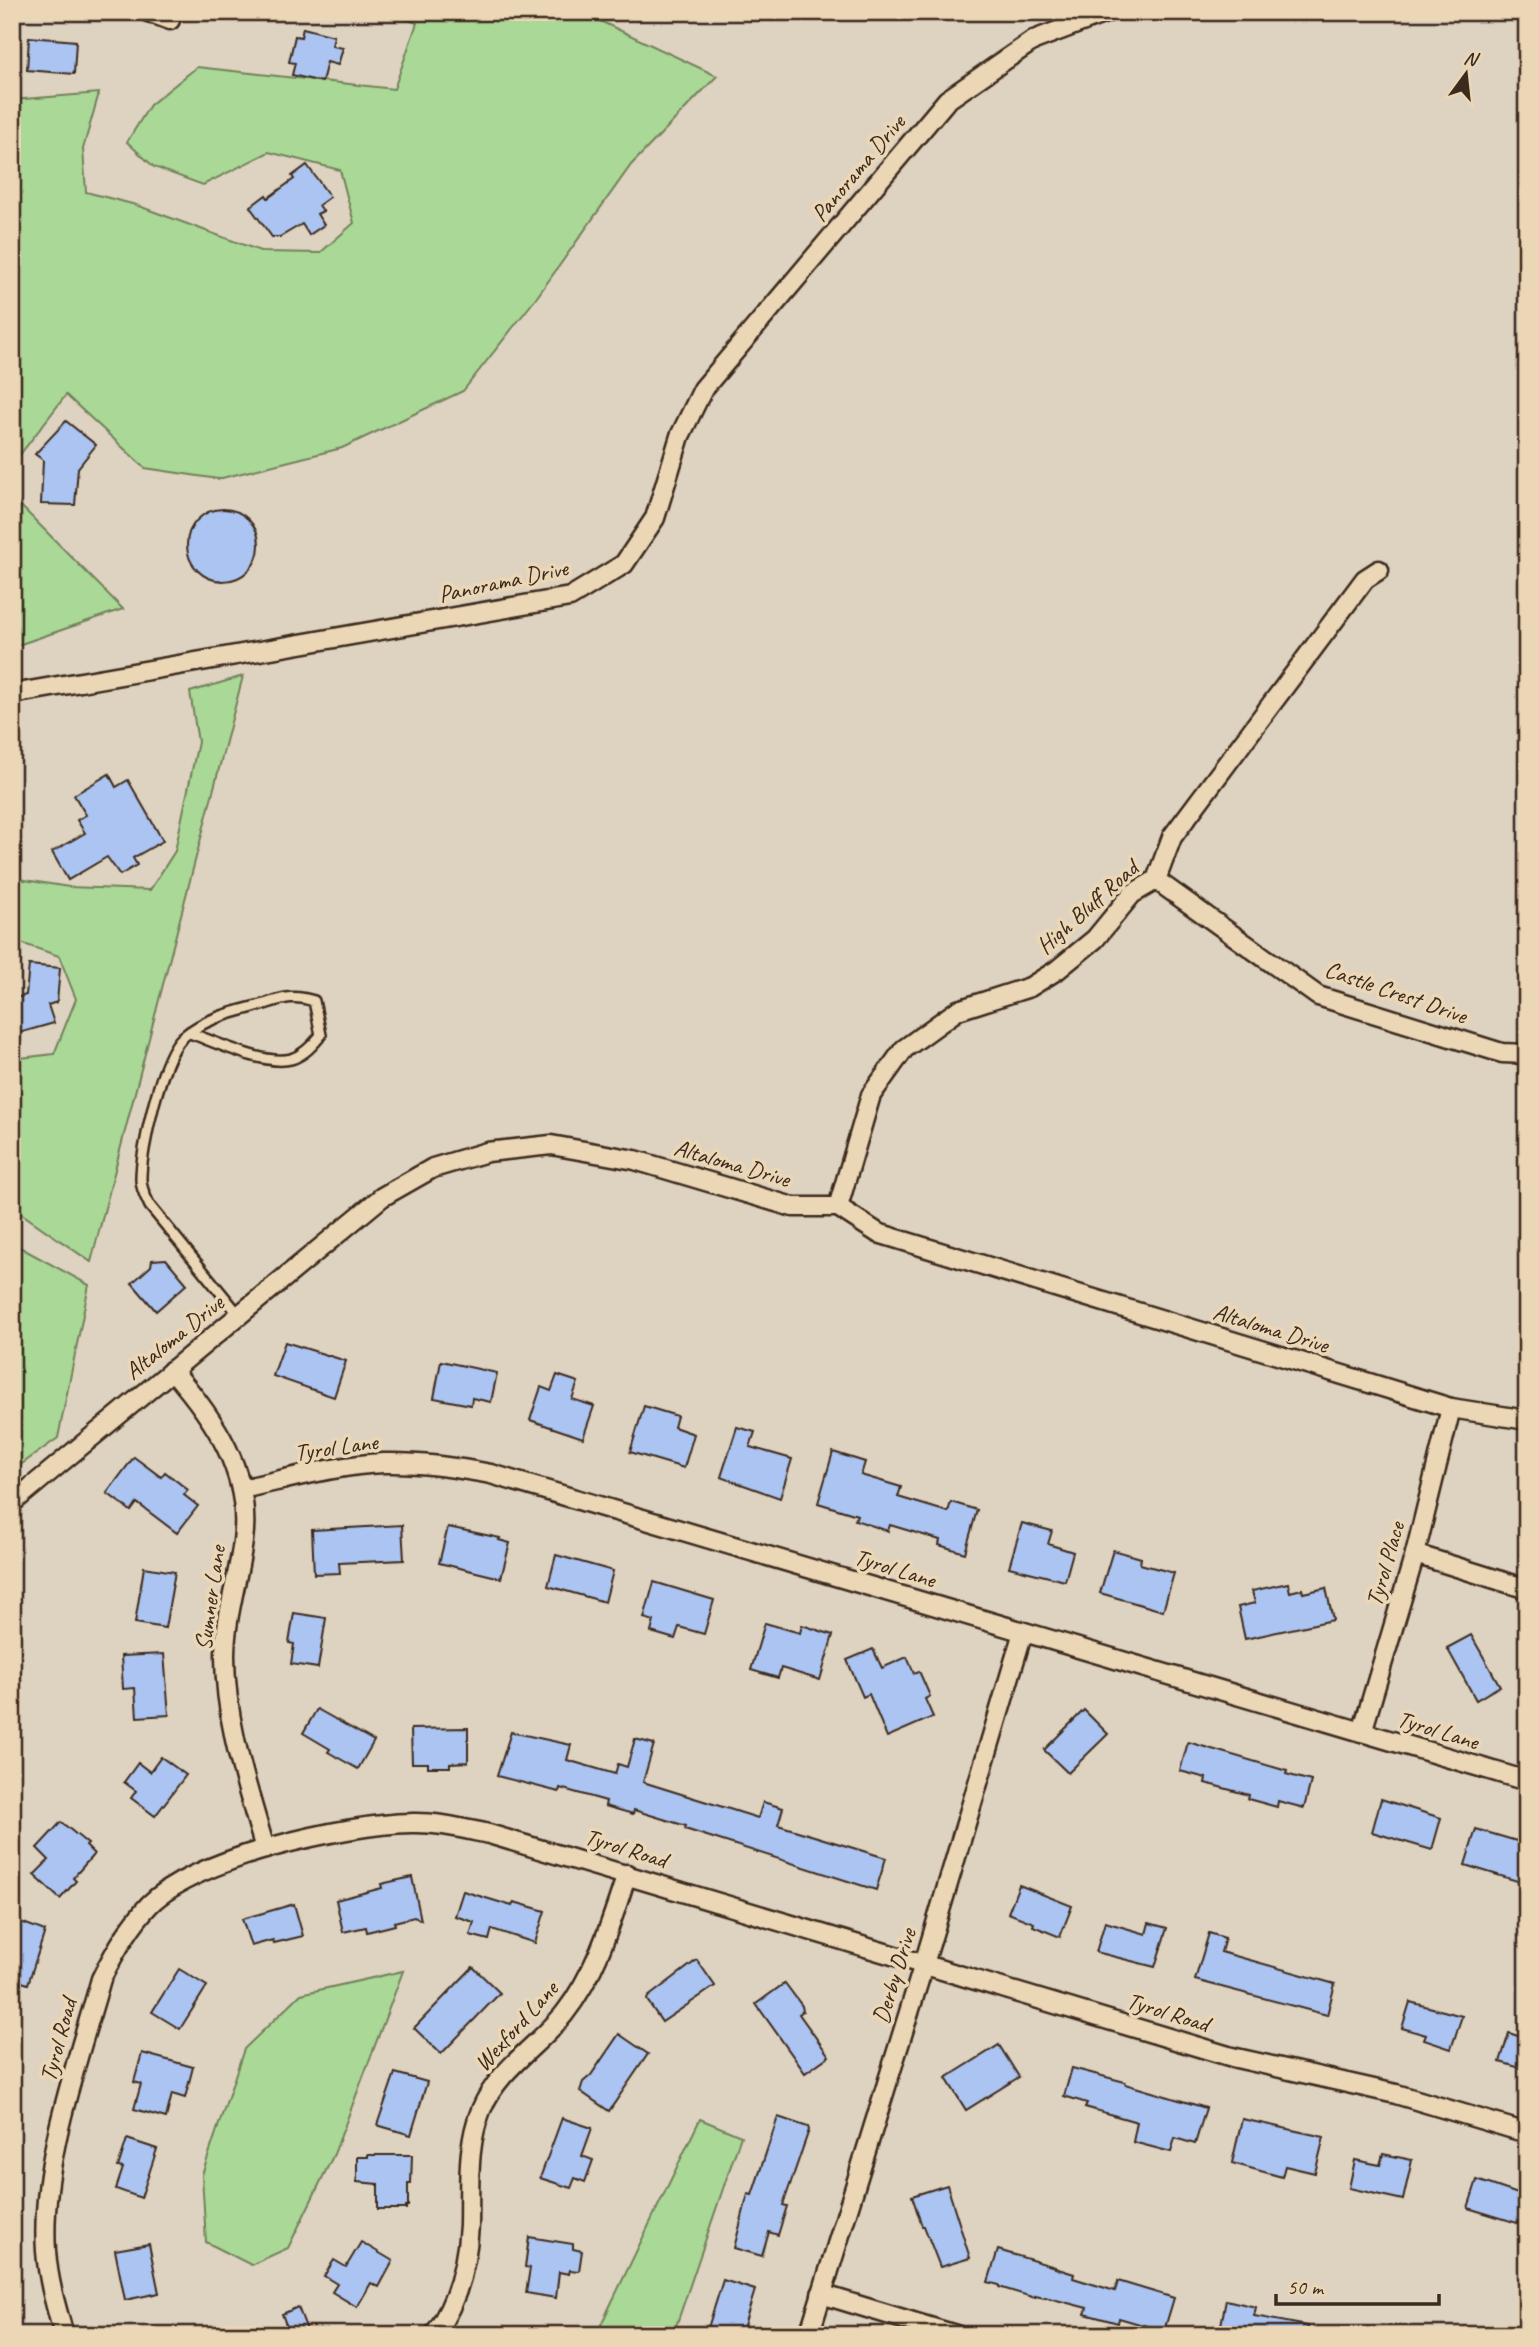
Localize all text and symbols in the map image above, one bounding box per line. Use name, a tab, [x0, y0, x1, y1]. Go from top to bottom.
north arrow	[1430, 38, 1500, 108]
text: N	[1461, 45, 1482, 72]
street label: Panorama Drive	[804, 106, 913, 228]
street label: Panorama Drive	[436, 552, 572, 609]
street label: High Bluff Road	[1030, 851, 1147, 961]
street label: Castle Crest Drive	[1321, 954, 1473, 1031]
street label: Altaloma Drive	[671, 1132, 795, 1194]
street label: Altaloma Drive	[118, 1287, 231, 1386]
street label: Altaloma Drive	[1210, 1296, 1334, 1360]
street label: Tyrol Lane	[293, 1426, 382, 1468]
street label: Tyrol Place	[1359, 1516, 1412, 1610]
street label: Tyrol Lane	[851, 1541, 941, 1595]
street label: Sumner Lane	[188, 1542, 232, 1652]
street label: Tyrol Lane	[1394, 1703, 1484, 1757]
street label: Tyrol Road	[581, 1821, 674, 1876]
street label: Derby Drive	[865, 1923, 923, 2027]
street label: Wexford Lane	[468, 1973, 566, 2077]
street label: Tyrol Road	[1123, 1985, 1216, 2040]
street label: Tyrol Road	[33, 1992, 84, 2085]
scale bar	[1276, 2263, 1439, 2307]
text: 50 m	[1287, 2274, 1325, 2300]

